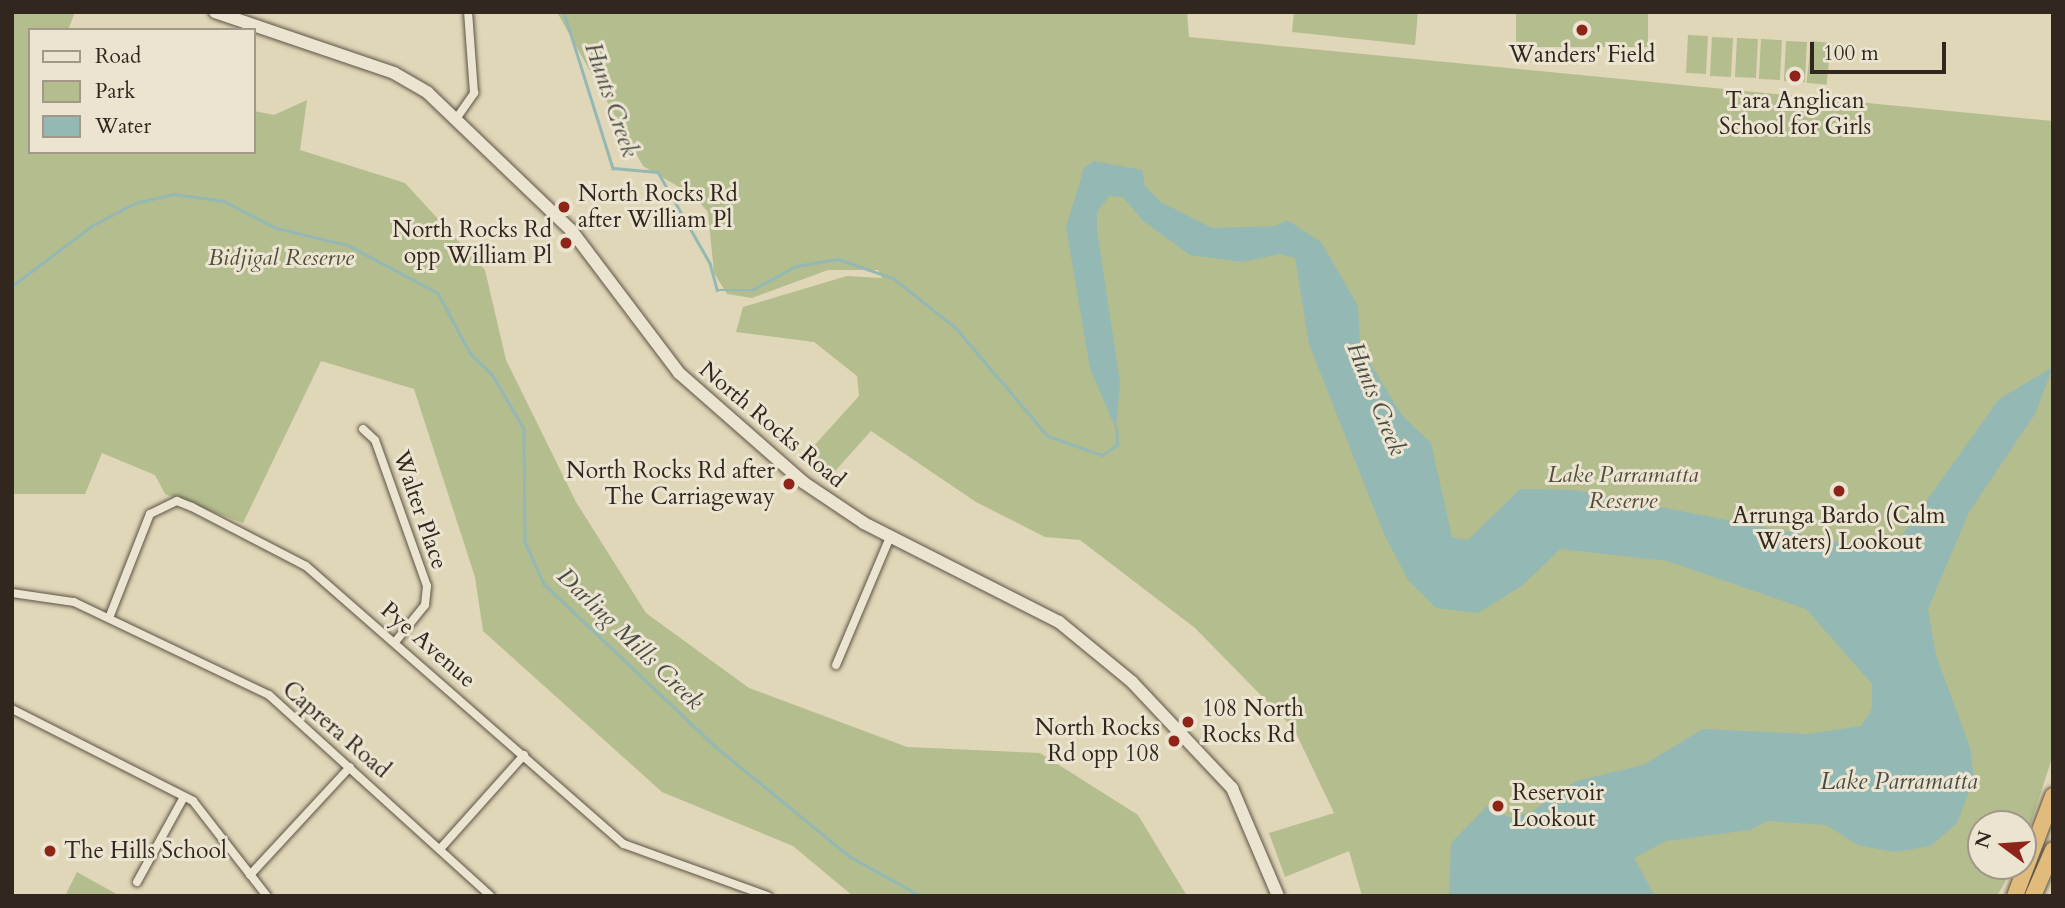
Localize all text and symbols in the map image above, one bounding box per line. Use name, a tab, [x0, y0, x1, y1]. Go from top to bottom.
marker: Wanders' Field	[1574, 22, 1590, 38]
legend	[28, 28, 256, 154]
scale bar	[1813, 28, 1950, 72]
water label: Hunts Creek	[578, 39, 644, 161]
text: 100 m	[1823, 39, 1879, 68]
place label: Wanders' Field	[1509, 41, 1655, 69]
text: Road	[95, 42, 141, 71]
marker: Tara Anglican School for Girls	[1787, 68, 1803, 84]
text: Park	[95, 77, 135, 106]
place label: Tara Anglican School for Girls	[1719, 87, 1871, 141]
text: Water	[95, 112, 151, 141]
place label: North Rocks Rd after William Pl	[578, 180, 738, 234]
marker: North Rocks Rd after William Pl	[556, 199, 572, 215]
place label: North Rocks Rd opp William Pl	[392, 216, 552, 270]
marker: North Rocks Rd opp William Pl	[558, 235, 574, 251]
park label: Bidjigal Reserve	[208, 244, 354, 272]
water label: Hunts Creek	[1340, 338, 1412, 460]
street label: North Rocks Road	[693, 356, 851, 494]
street label: Walter Place	[387, 447, 453, 573]
place label: North Rocks Rd after The Carriageway	[566, 457, 775, 511]
park label: Lake Parramatta Reserve	[1548, 461, 1698, 515]
marker: North Rocks Rd after The Carriageway	[781, 476, 797, 492]
marker: Arrunga Bardo (Calm Waters) Lookout	[1831, 483, 1847, 499]
place label: Arrunga Bardo (Calm Waters) Lookout	[1733, 502, 1945, 556]
water label: Darling Mills Creek	[551, 562, 709, 716]
street label: Pye Avenue	[375, 596, 481, 694]
street label: Caprera Road	[277, 676, 395, 784]
place label: 108 North Rocks Rd	[1202, 695, 1304, 749]
place label: North Rocks Rd opp 108	[1035, 714, 1160, 768]
marker: 108 North Rocks Rd	[1180, 714, 1196, 730]
marker: North Rocks Rd opp 108	[1166, 733, 1182, 749]
water label: Lake Parramatta	[1820, 768, 1978, 796]
place label: Reservoir Lookout	[1512, 779, 1604, 833]
marker: Reservoir Lookout	[1490, 798, 1506, 814]
north arrow	[1967, 810, 2037, 880]
text: N	[1969, 828, 1999, 851]
place label: The Hills School	[64, 837, 227, 865]
marker: The Hills School	[42, 843, 58, 859]

